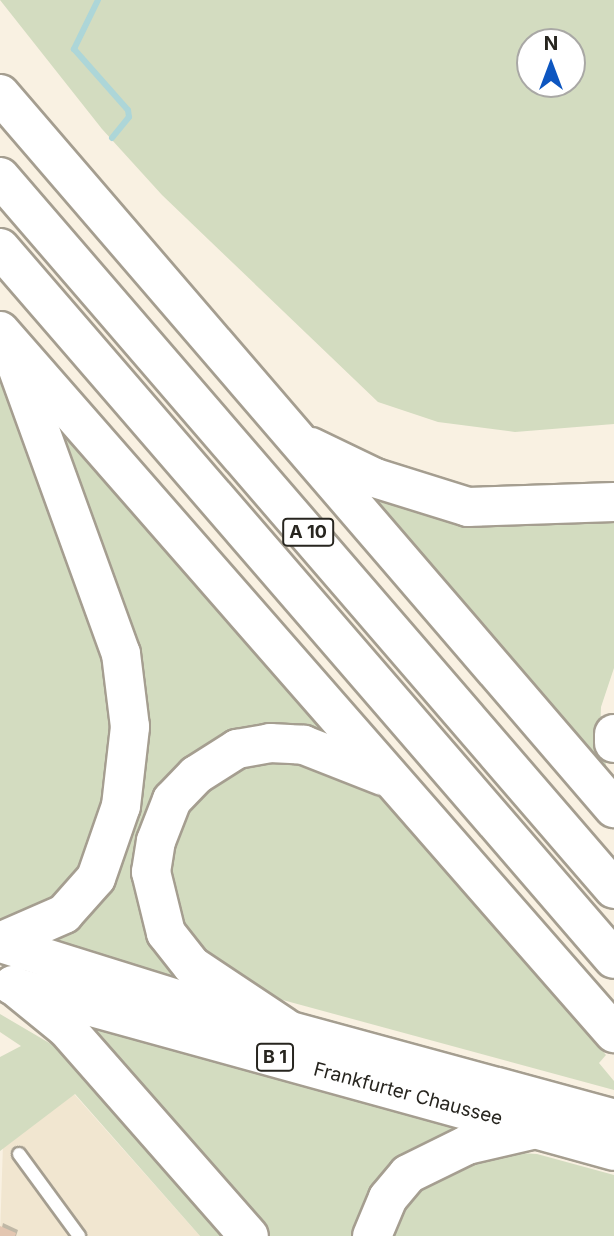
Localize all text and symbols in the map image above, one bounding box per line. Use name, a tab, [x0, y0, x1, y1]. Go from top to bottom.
north arrow	[516, 28, 586, 98]
text: N	[544, 32, 558, 55]
road number: A 10	[282, 518, 334, 546]
road number: B 1	[256, 1042, 294, 1072]
street label: Frankfurter Chaussee	[311, 1058, 505, 1130]

